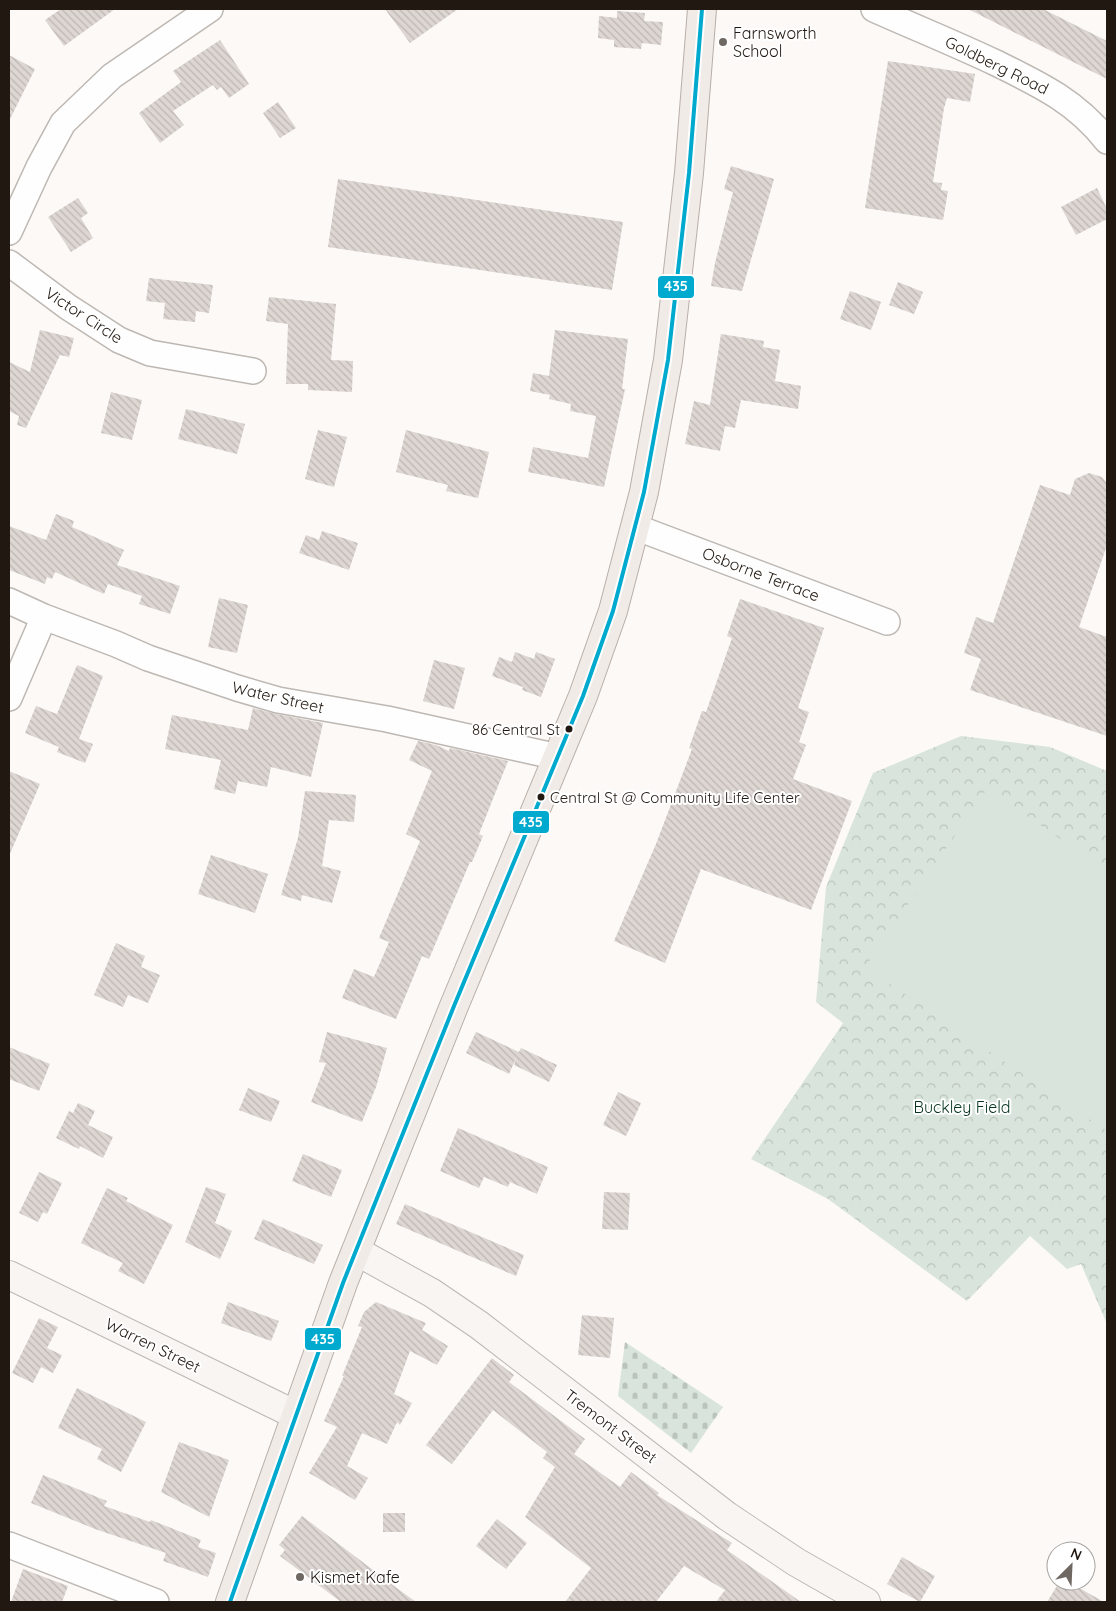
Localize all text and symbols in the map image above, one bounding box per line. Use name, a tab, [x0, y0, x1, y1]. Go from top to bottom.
place label: Farnsworth School	[733, 23, 817, 61]
street label: Goldberg Road	[942, 31, 1052, 99]
marker: Farnsworth School	[717, 36, 729, 48]
line badge: 435	[657, 275, 695, 299]
text: 435	[664, 277, 688, 295]
street label: Victor Circle	[41, 283, 127, 347]
street label: Osborne Terrace	[700, 542, 822, 606]
street label: Water Street	[230, 677, 326, 717]
place label: 86 Central St	[472, 720, 560, 739]
marker: 86 Central St	[564, 724, 574, 734]
place label: Central St @ Community Life Center	[550, 788, 800, 807]
marker: Central St @ Community Life Center	[536, 792, 546, 802]
line badge: 435	[512, 810, 550, 834]
text: 435	[519, 813, 543, 831]
park label: Buckley Field	[914, 1097, 1010, 1117]
street label: Warren Street	[102, 1313, 204, 1377]
line badge: 435	[304, 1327, 342, 1351]
text: 435	[311, 1330, 335, 1348]
street label: Tremont Street	[561, 1385, 661, 1467]
north arrow	[1046, 1541, 1096, 1591]
text: N	[1068, 1544, 1085, 1564]
place label: Kismet Kafe	[310, 1567, 400, 1587]
marker: Kismet Kafe	[294, 1571, 306, 1583]

